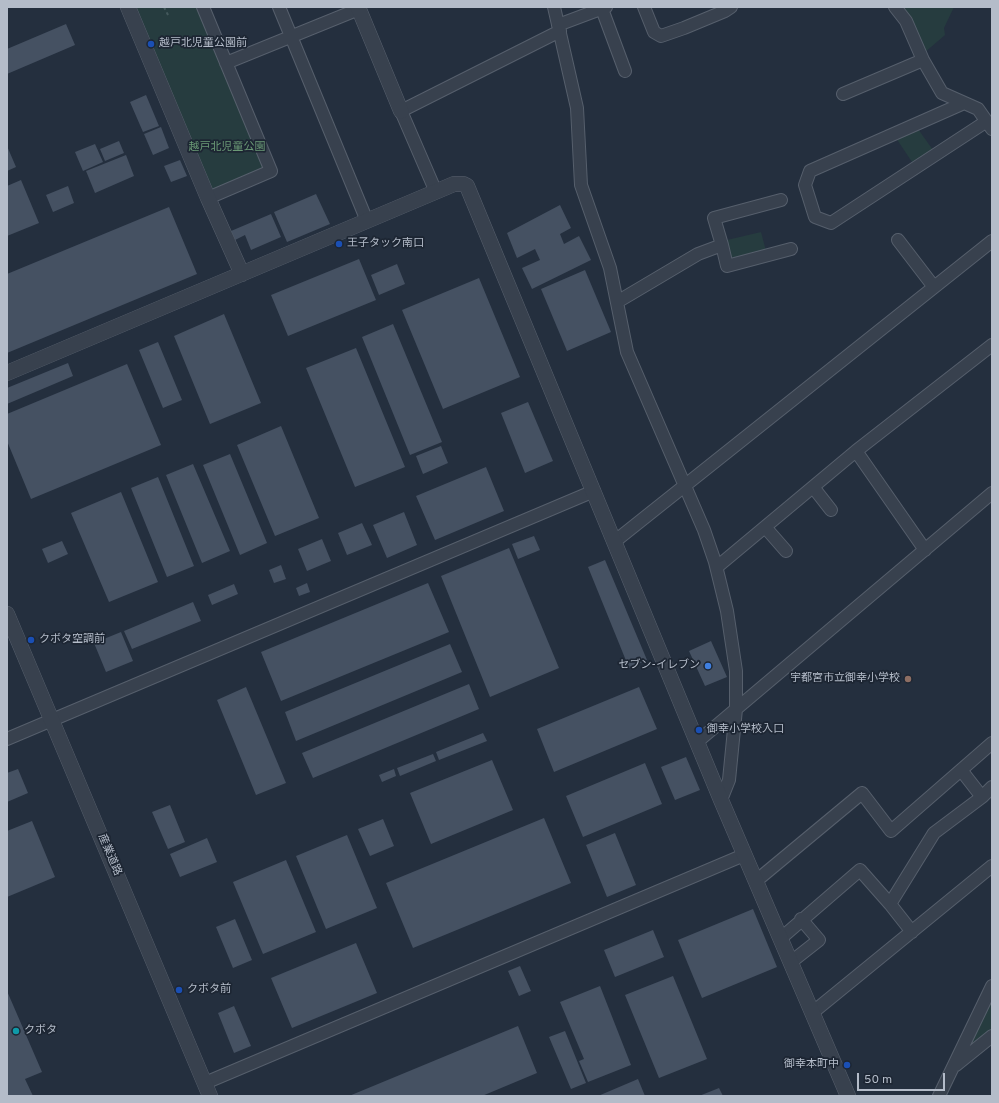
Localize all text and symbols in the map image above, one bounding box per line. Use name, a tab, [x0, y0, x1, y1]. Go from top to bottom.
place label: 越戸北児童公園前	[159, 37, 247, 51]
marker: 越戸北児童公園前	[146, 39, 156, 49]
park label: 越戸北児童公園	[189, 141, 265, 155]
place label: 王子タック南口	[347, 237, 424, 251]
marker: 王子タック南口	[334, 239, 344, 249]
place label: クボタ空調前	[39, 633, 105, 647]
marker: クボタ空調前	[26, 635, 36, 645]
place label: セブン-イレブン	[619, 659, 700, 673]
marker: セブン-イレブン	[703, 661, 713, 671]
place label: 宇都宮市立御幸小学校	[790, 672, 900, 686]
marker: 宇都宮市立御幸小学校	[903, 674, 913, 684]
place label: 御幸小学校入口	[707, 723, 784, 737]
marker: 御幸小学校入口	[694, 725, 704, 735]
street label: 産業道路	[94, 832, 124, 878]
place label: クボタ前	[187, 983, 231, 997]
marker: クボタ前	[174, 985, 184, 995]
place label: クボタ	[24, 1024, 57, 1038]
marker: クボタ	[11, 1026, 21, 1036]
place label: 御幸本町中	[784, 1058, 839, 1072]
marker: 御幸本町中	[842, 1060, 852, 1070]
scale bar	[859, 1065, 947, 1091]
text: 50 m	[864, 1072, 892, 1088]

